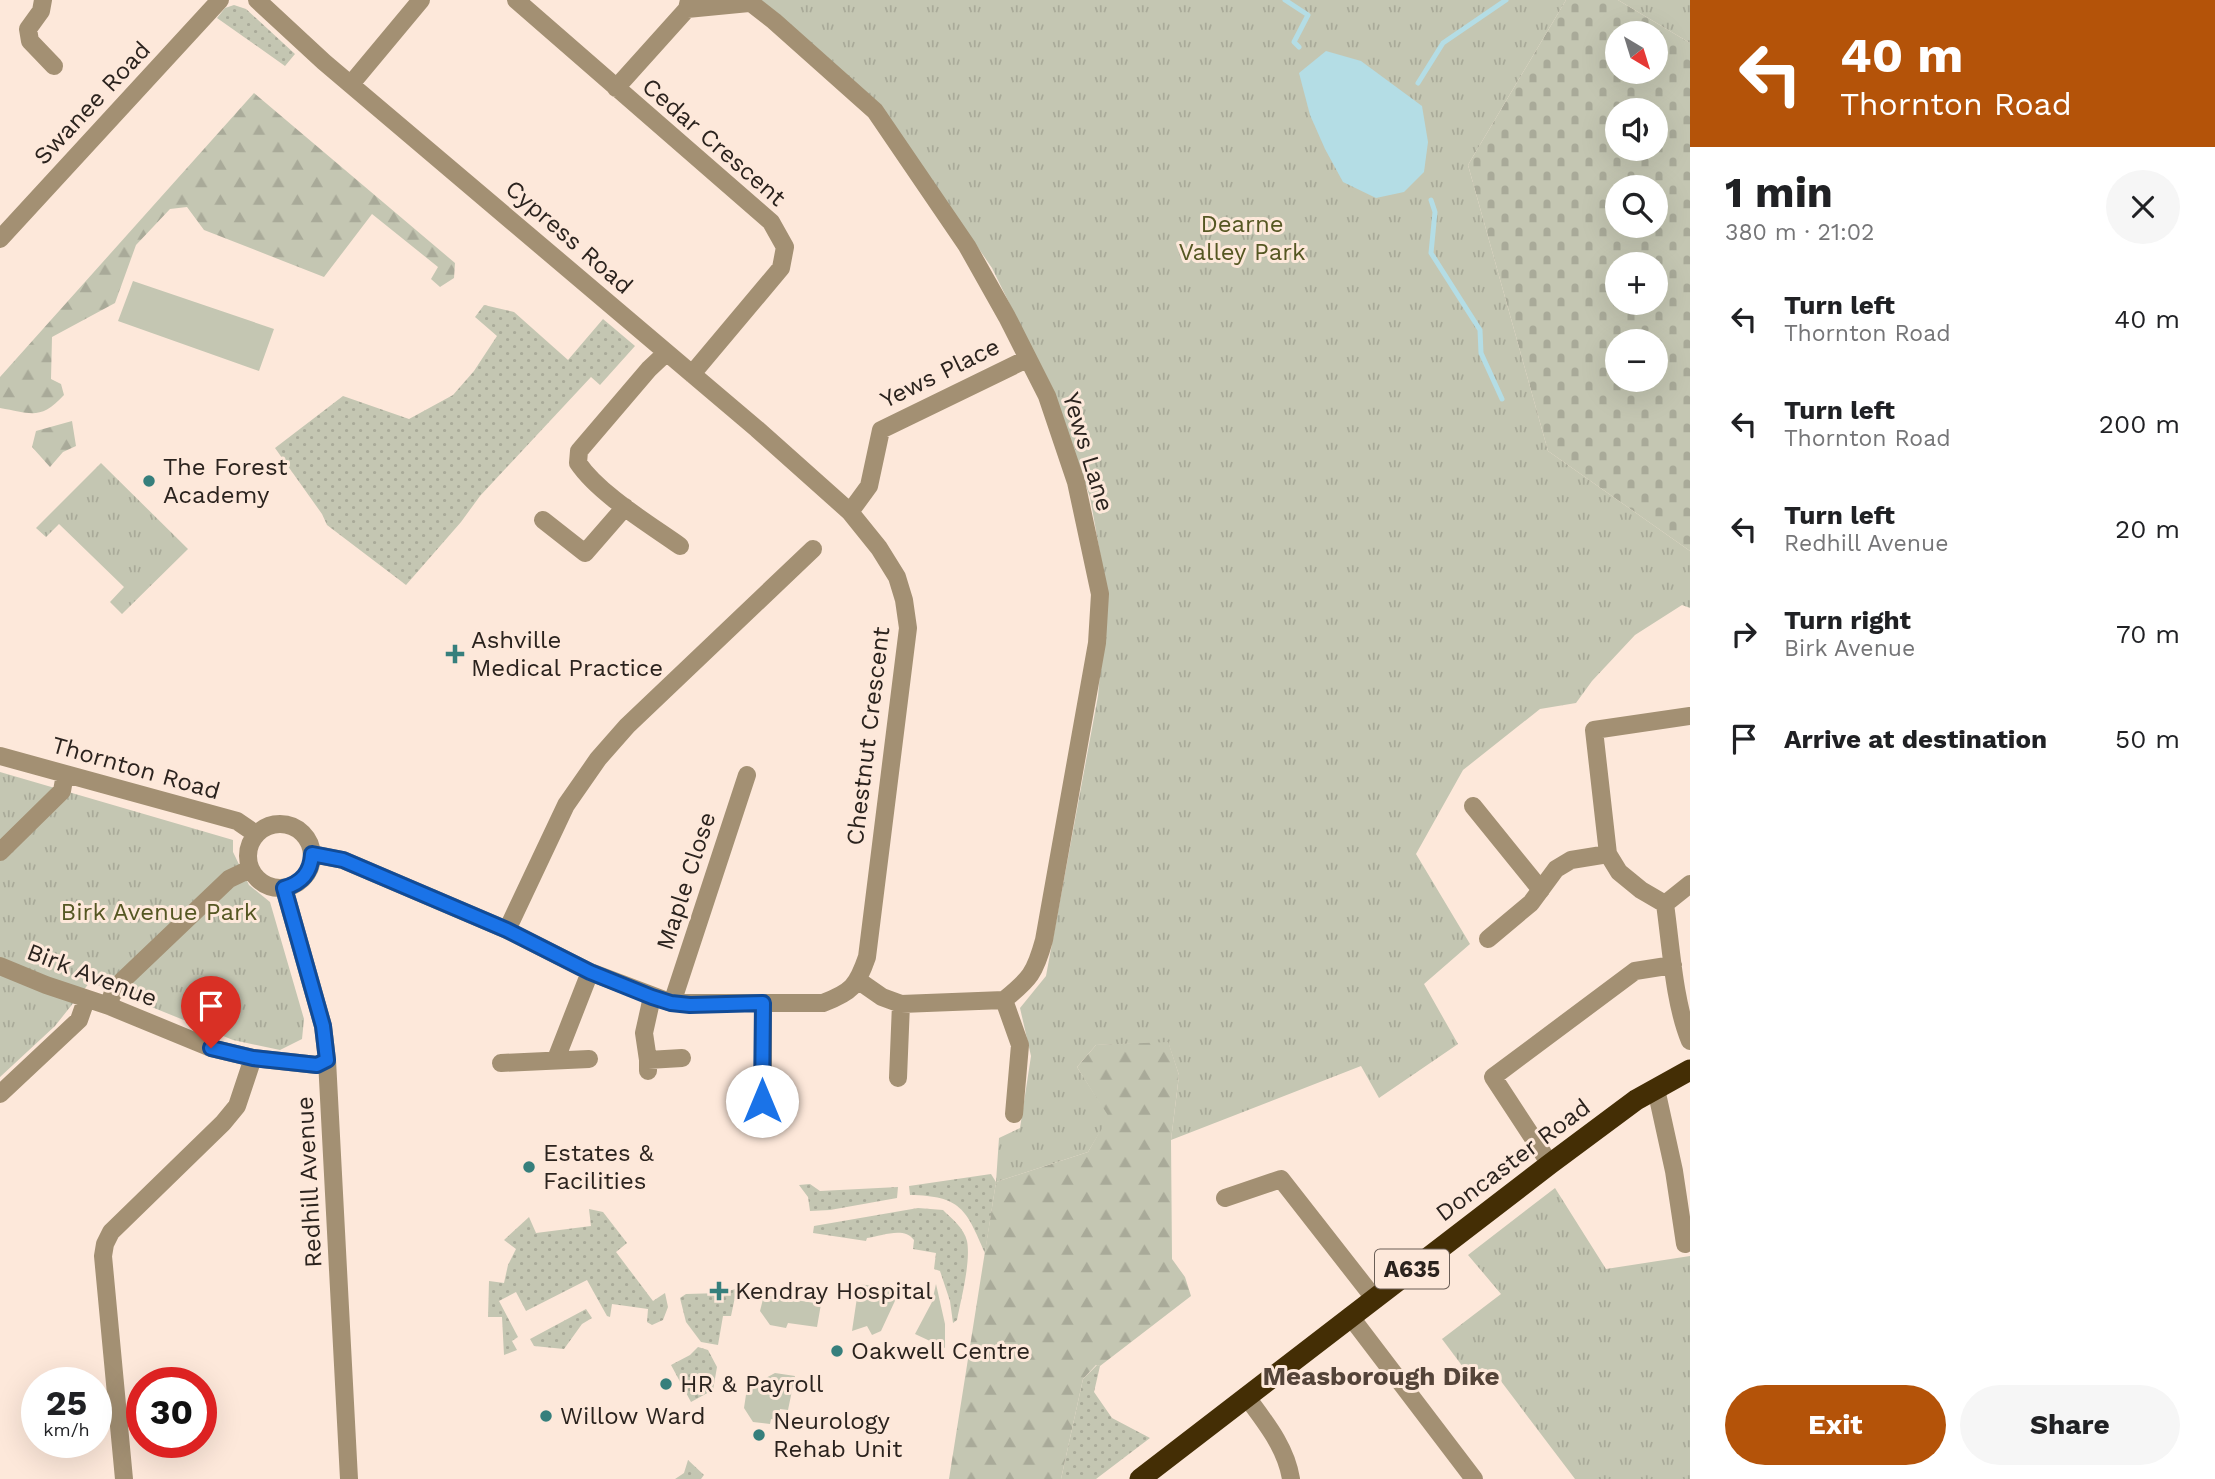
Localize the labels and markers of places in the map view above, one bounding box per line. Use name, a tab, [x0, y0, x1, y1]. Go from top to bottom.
place label: The Forest Academy	[163, 453, 288, 509]
marker: The Forest Academy	[141, 473, 157, 489]
place label: Ashville Medical Practice	[471, 626, 663, 682]
marker: Ashville Medical Practice	[445, 644, 465, 664]
pin	[181, 976, 241, 1048]
place label: Estates & Facilities	[543, 1139, 655, 1195]
marker: Estates & Facilities	[521, 1159, 537, 1175]
place label: Kendray Hospital	[735, 1277, 933, 1305]
marker: Kendray Hospital	[709, 1281, 729, 1301]
place label: Oakwell Centre	[851, 1337, 1030, 1365]
marker: Oakwell Centre	[829, 1343, 845, 1359]
place label: HR & Payroll	[680, 1370, 824, 1398]
marker: HR & Payroll	[658, 1376, 674, 1392]
place label: Willow Ward	[560, 1402, 705, 1430]
place label: Neurology Rehab Unit	[773, 1407, 902, 1463]
marker: Willow Ward	[538, 1408, 554, 1424]
marker: Neurology Rehab Unit	[751, 1427, 767, 1443]

